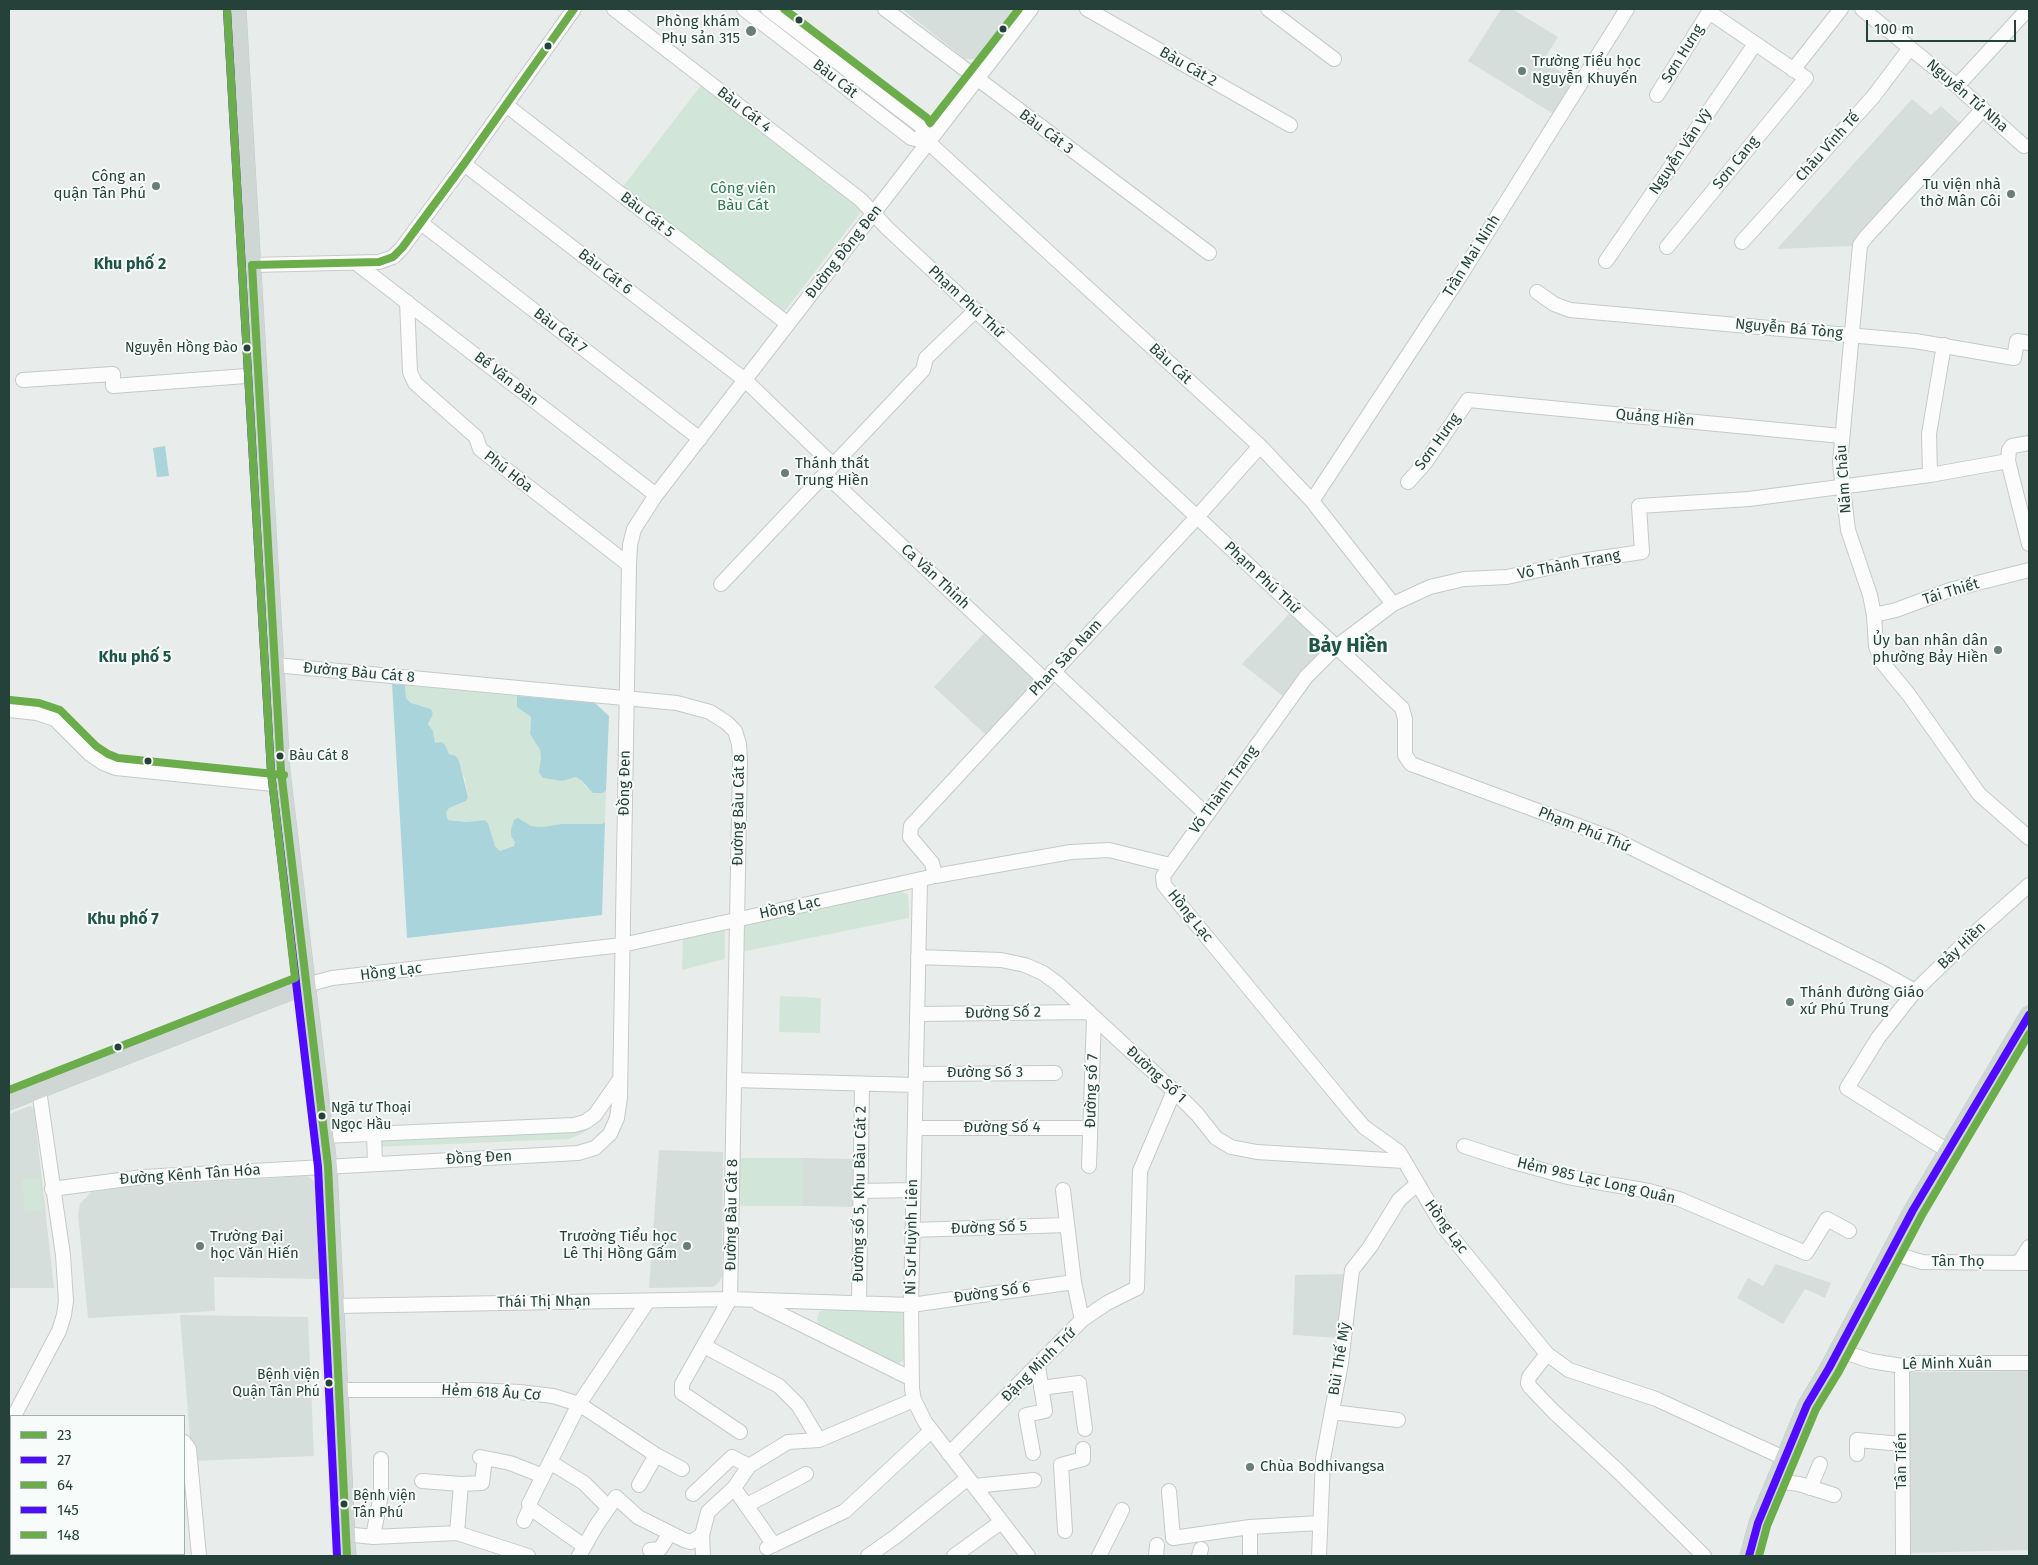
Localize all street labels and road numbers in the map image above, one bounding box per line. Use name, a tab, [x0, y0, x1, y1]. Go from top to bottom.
street label: Sơn Hưng	[1658, 21, 1708, 87]
street label: Bàu Cát 2	[1156, 43, 1220, 91]
street label: Bàu Cát	[809, 56, 861, 102]
street label: Nguyễn Tử Nha	[1923, 56, 2011, 136]
street label: Bàu Cát 4	[713, 83, 775, 137]
street label: Bàu Cát 3	[1015, 106, 1077, 158]
street label: Nguyễn Văn Vỹ	[1646, 106, 1716, 198]
street label: Châu Vĩnh Tế	[1792, 109, 1864, 185]
street label: Sơn Cang	[1709, 133, 1763, 193]
street label: Bàu Cát 5	[617, 188, 677, 242]
street label: Đường Đồng Đen	[802, 202, 886, 302]
street label: Trần Mai Ninh	[1440, 212, 1504, 300]
street label: Bàu Cát 6	[574, 245, 636, 299]
street label: Phạm Phú Thứ	[924, 262, 1008, 342]
street label: Bàu Cát 7	[530, 305, 590, 357]
street label: Nguyễn Bá Tòng	[1734, 315, 1844, 343]
street label: Bàu Cát	[1145, 340, 1195, 388]
street label: Bế Văn Đàn	[470, 348, 542, 410]
street label: Quảng Hiền	[1615, 406, 1695, 430]
street label: Sơn Hưng	[1411, 410, 1465, 474]
street label: Năm Châu	[1833, 444, 1855, 514]
street label: Phú Hòa	[480, 447, 536, 497]
street label: Phạm Phú Thứ	[1220, 538, 1304, 618]
street label: Ca Văn Thỉnh	[897, 541, 973, 613]
street label: Võ Thành Trang	[1516, 546, 1622, 584]
street label: Tái Thiết	[1921, 575, 1981, 609]
street label: Phan Sào Nam	[1026, 616, 1106, 700]
street label: Đường Bàu Cát 8	[302, 659, 416, 687]
street label: Võ Thành Trang	[1186, 743, 1262, 837]
street label: Đồng Đen	[615, 750, 635, 816]
street label: Đường Bàu Cát 8	[729, 754, 749, 866]
street label: Phạm Phú Thứ	[1535, 803, 1633, 857]
street label: Hồng Lạc	[1163, 886, 1217, 946]
street label: Hồng Lạc	[758, 893, 822, 923]
street label: Bảy Hiền	[1934, 919, 1990, 973]
street label: Hồng Lạc	[359, 959, 423, 985]
street label: Đường Số 2	[965, 1003, 1041, 1023]
street label: Đường Số 1	[1122, 1043, 1190, 1107]
street label: Đường số 7	[1082, 1053, 1102, 1129]
street label: Đường Số 3	[947, 1064, 1023, 1082]
street label: Đường số 5, Khu Bàu Cát 2	[849, 1106, 871, 1282]
street label: Đường Số 4	[964, 1119, 1040, 1137]
street label: Đồng Đen	[446, 1147, 512, 1169]
street label: Hẻm 985 Lạc Long Quân	[1515, 1154, 1677, 1208]
street label: Đường Bàu Cát 8	[722, 1159, 742, 1271]
street label: Đường Kênh Tân Hóa	[119, 1161, 261, 1189]
street label: Ni Sư Huỳnh Liên	[902, 1179, 922, 1295]
street label: Hồng Lạc	[1420, 1197, 1472, 1257]
street label: Đường Số 5	[950, 1218, 1028, 1238]
street label: Tân Thọ	[1931, 1253, 1985, 1271]
street label: Đường Số 6	[953, 1279, 1031, 1307]
street label: Thái Thị Nhạn	[497, 1292, 591, 1312]
street label: Bùi Thế Mỹ	[1325, 1321, 1355, 1397]
street label: Đặng Minh Trứ	[998, 1324, 1080, 1406]
street label: Lê Minh Xuân	[1902, 1354, 1992, 1374]
street label: Hẻm 618 Âu Cơ	[441, 1381, 541, 1405]
street label: Tân Tiến	[1893, 1433, 1911, 1489]

